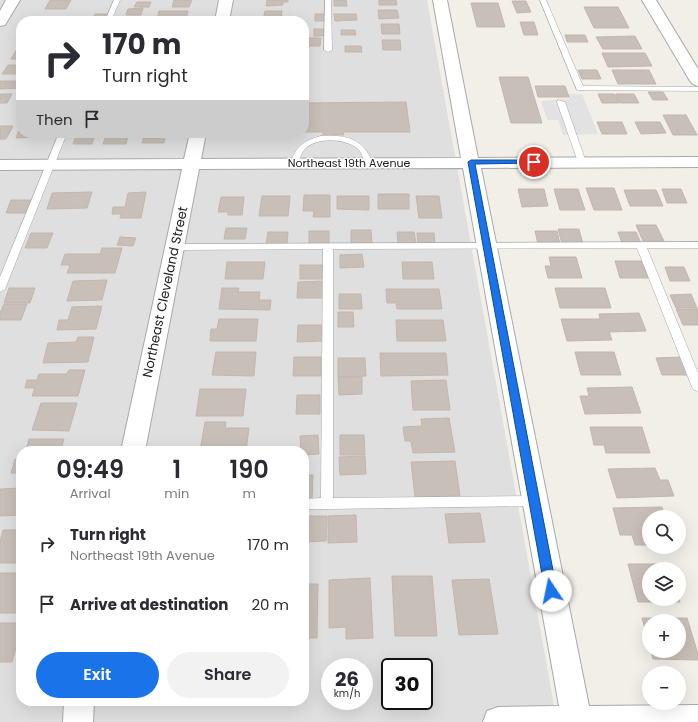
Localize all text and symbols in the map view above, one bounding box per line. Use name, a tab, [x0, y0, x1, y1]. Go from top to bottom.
text: 170 m	[102, 25, 181, 64]
icon: right	[36, 32, 88, 84]
text: Turn right	[102, 63, 188, 88]
icon: arrive	[81, 108, 103, 130]
text: Then	[36, 109, 73, 130]
pin	[517, 145, 551, 179]
icon: arrive	[523, 151, 545, 173]
street label: Northeast 19th Avenue	[288, 155, 410, 171]
street label: Northeast Cleveland Street	[138, 204, 192, 379]
text: 09:49	[56, 453, 124, 486]
text: 1	[172, 453, 181, 486]
text: 190	[230, 453, 269, 486]
text: Arrival	[70, 484, 111, 503]
text: min	[164, 484, 189, 503]
text: m	[242, 484, 256, 503]
map controls	[642, 510, 686, 710]
button: search	[642, 510, 686, 554]
text: Turn right	[70, 524, 146, 545]
icon: right	[36, 533, 58, 555]
text: 170 m	[247, 534, 289, 555]
text: Northeast 19th Avenue	[70, 546, 215, 565]
button: layers	[642, 562, 686, 606]
position arrow	[530, 570, 572, 612]
icon: arrive	[36, 593, 58, 615]
text: Arrive at destination	[70, 594, 228, 615]
text: 20 m	[251, 594, 289, 615]
button: +	[642, 614, 686, 658]
button: Exit	[36, 652, 159, 698]
button: Share	[167, 652, 289, 698]
speed limit sign: 30	[381, 658, 433, 710]
text: 26	[335, 665, 359, 693]
button: −	[642, 666, 686, 710]
text: km/h	[334, 686, 360, 701]

